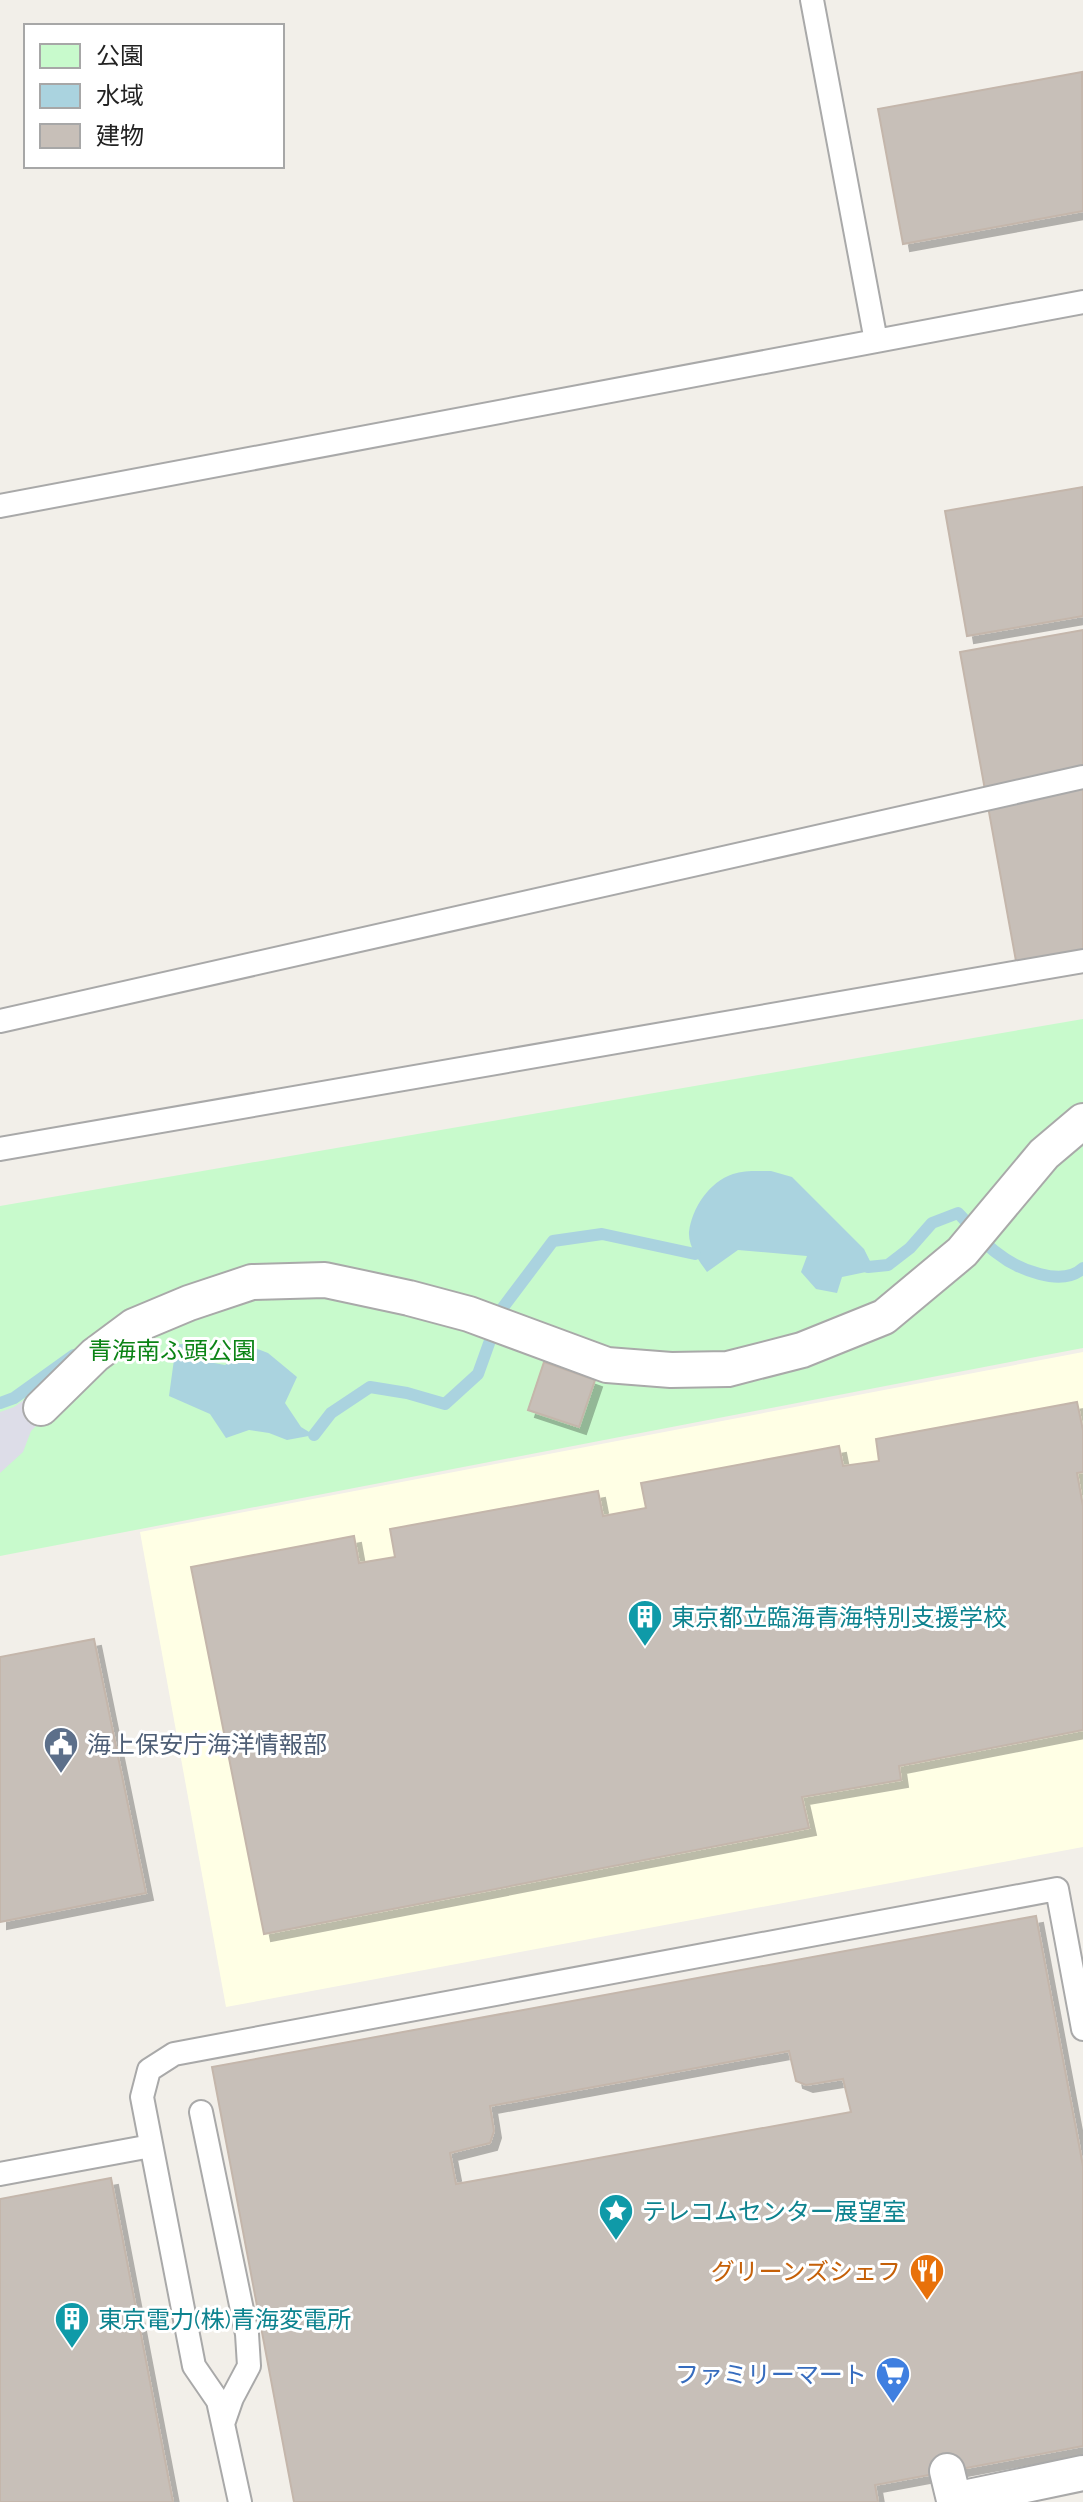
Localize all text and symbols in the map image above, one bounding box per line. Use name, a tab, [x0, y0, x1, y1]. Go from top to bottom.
legend	[24, 24, 284, 168]
text: 公園	[96, 41, 144, 70]
text: 水域	[96, 81, 144, 110]
text: 建物	[96, 121, 144, 150]
park label: 青海南ふ頭公園	[88, 1336, 256, 1365]
building icon: 東京都立臨海青海特別支援学校	[626, 1598, 664, 1648]
place label: 東京都立臨海青海特別支援学校	[671, 1603, 1007, 1632]
public building icon: 海上保安庁海洋情報部	[42, 1725, 80, 1775]
place label: 海上保安庁海洋情報部	[87, 1730, 327, 1759]
place icon: テレコムセンター展望室	[597, 2192, 635, 2242]
place label: テレコムセンター展望室	[642, 2197, 906, 2226]
restaurant icon: グリーンズシェフ	[908, 2252, 946, 2302]
place label: グリーンズシェフ	[711, 2257, 901, 2286]
building icon: 東京電力(株)青海変電所	[53, 2300, 91, 2350]
place label: 東京電力(株)青海変電所	[98, 2305, 351, 2334]
supermarket icon: ファミリーマート	[874, 2355, 912, 2405]
place label: ファミリーマート	[675, 2360, 867, 2389]

